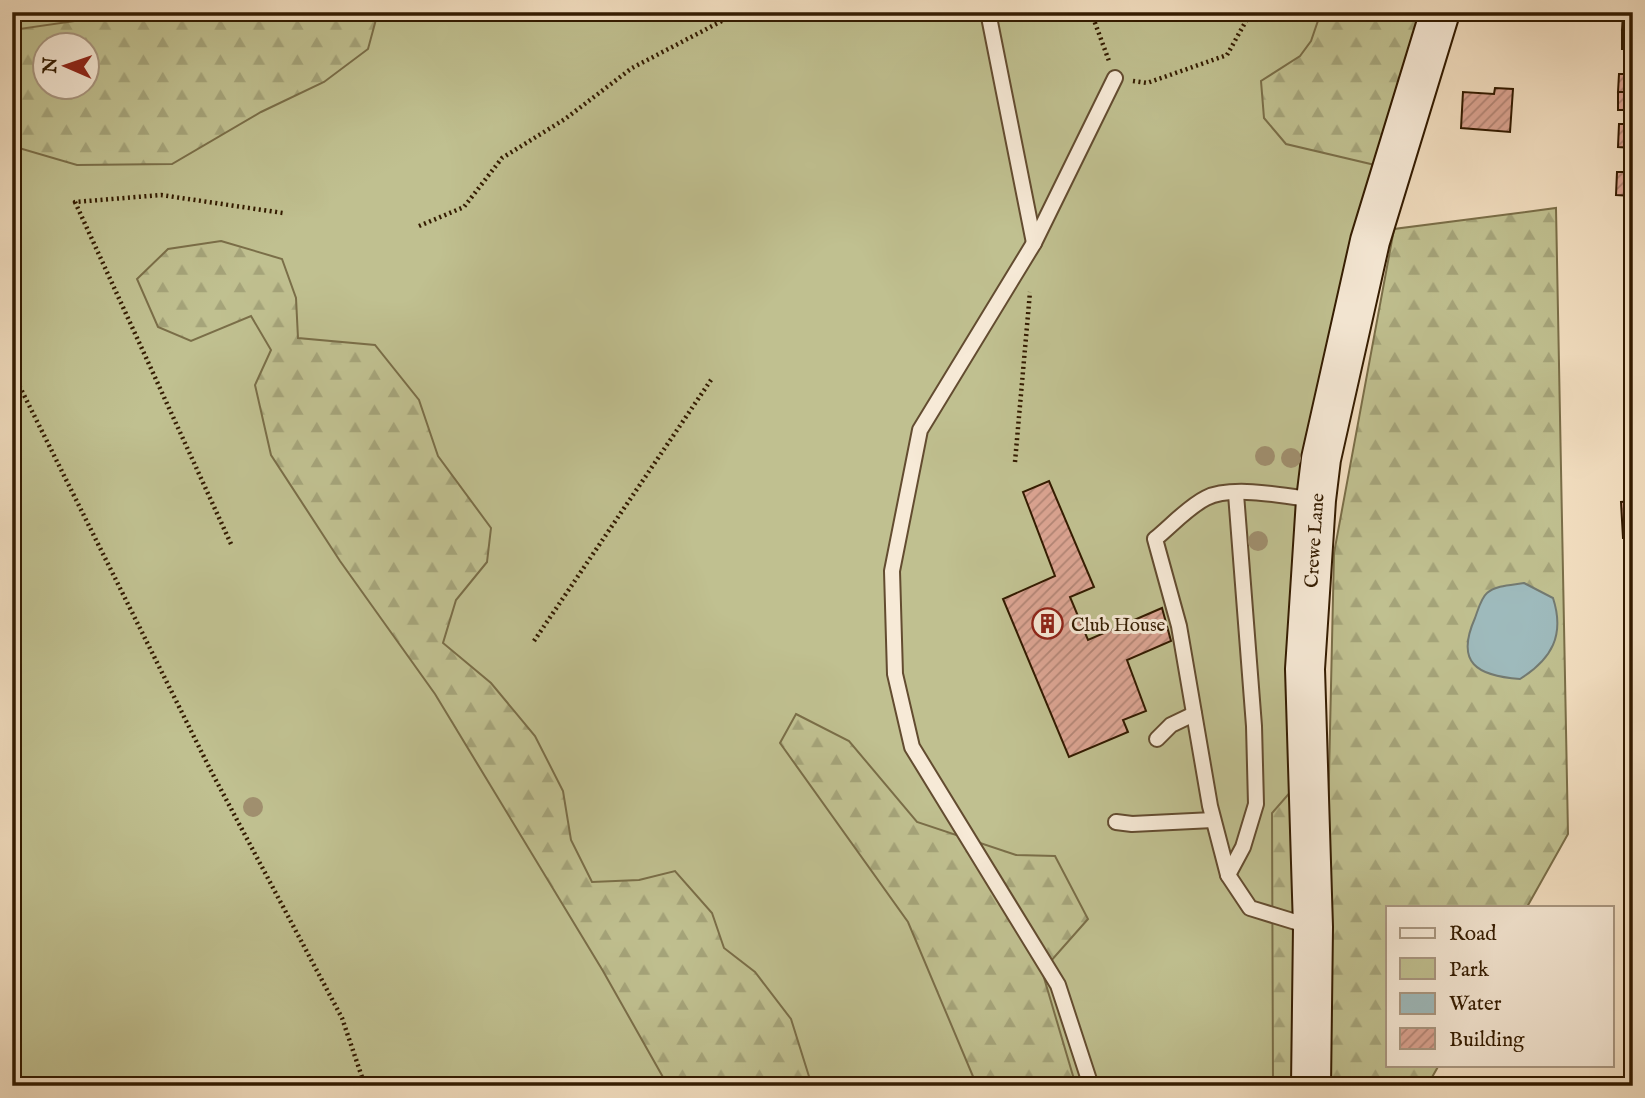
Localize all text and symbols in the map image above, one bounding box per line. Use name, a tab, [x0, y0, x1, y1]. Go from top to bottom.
north arrow	[32, 32, 102, 102]
text: N	[39, 56, 63, 75]
street label: Crewe Lane	[1300, 492, 1331, 589]
building icon: Club House	[1031, 607, 1065, 641]
place label: Club House	[1071, 614, 1166, 638]
legend	[1386, 906, 1614, 1066]
text: Road	[1449, 921, 1497, 948]
text: Park	[1449, 957, 1490, 984]
text: Water	[1449, 991, 1502, 1018]
text: Building	[1449, 1027, 1525, 1054]

